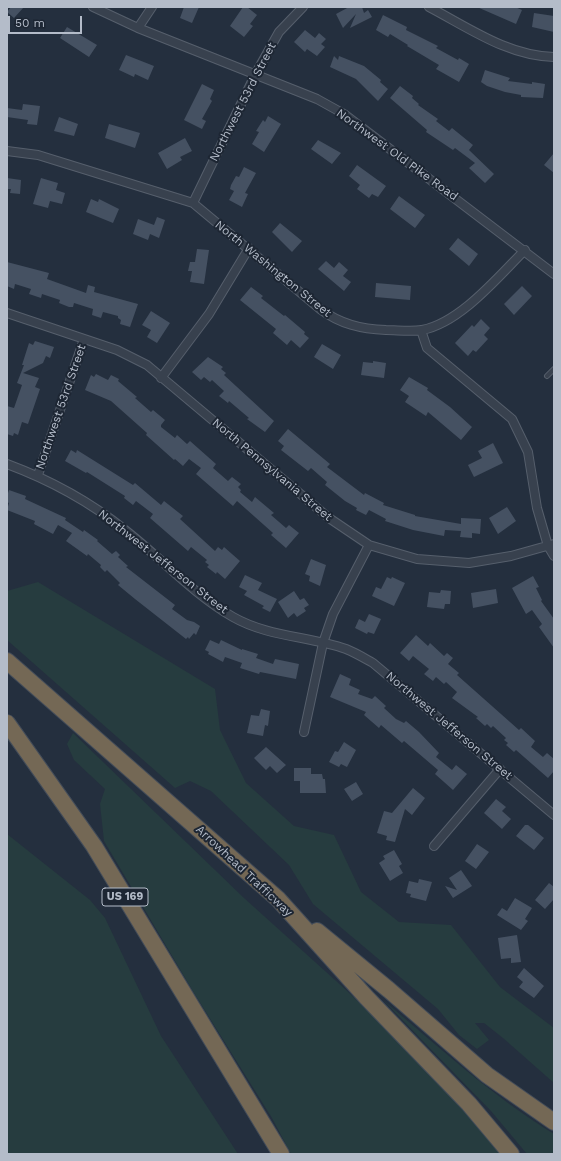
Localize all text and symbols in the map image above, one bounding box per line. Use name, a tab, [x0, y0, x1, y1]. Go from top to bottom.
scale bar	[10, 8, 84, 34]
text: 50 m	[15, 16, 45, 30]
street label: Northwest 53rd Street	[207, 40, 279, 164]
street label: Northwest Old Pike Road	[333, 106, 461, 204]
street label: North Washington Street	[212, 218, 334, 320]
street label: Northwest 53rd Street	[33, 343, 89, 471]
street label: North Pennsylvania Street	[209, 416, 335, 524]
street label: Northwest Jefferson Street	[95, 507, 231, 617]
street label: Northwest Jefferson Street	[383, 669, 515, 783]
street label: Arrowhead Trafficway	[193, 822, 295, 920]
road number: US 169	[102, 888, 148, 906]

